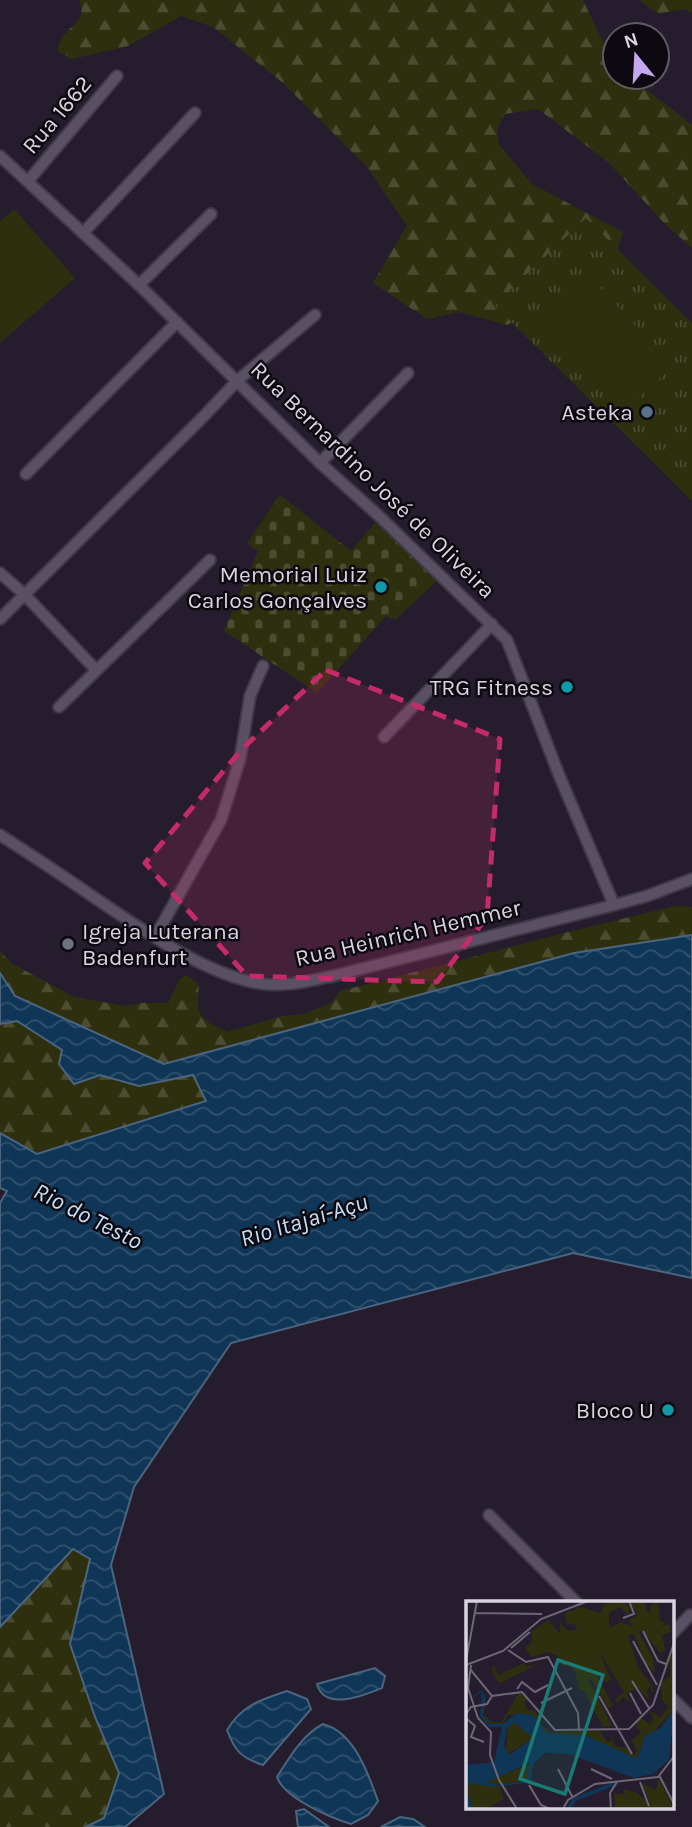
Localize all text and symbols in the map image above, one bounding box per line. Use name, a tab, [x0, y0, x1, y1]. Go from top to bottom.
north arrow	[601, 21, 671, 91]
text: N	[621, 28, 641, 53]
street label: Rua 1662	[17, 71, 97, 159]
street label: Rua Bernardino José de Oliveira	[245, 356, 501, 604]
place label: Asteka	[562, 399, 633, 426]
marker: Asteka	[639, 404, 655, 420]
place label: Memorial Luiz Carlos Gonçalves	[188, 561, 367, 614]
marker: Memorial Luiz Carlos Gonçalves	[373, 579, 389, 595]
place label: TRG Fitness	[430, 674, 553, 701]
marker: TRG Fitness	[559, 679, 575, 695]
street label: Rua Heinrich Hemmer	[293, 894, 524, 972]
place label: Igreja Luterana Badenfurt	[82, 918, 240, 971]
marker: Igreja Luterana Badenfurt	[60, 936, 76, 952]
water label: Rio do Testo	[29, 1177, 147, 1255]
water label: Rio Itajaí-Açu	[237, 1187, 371, 1253]
place label: Bloco U	[576, 1397, 654, 1424]
marker: Bloco U	[660, 1402, 676, 1418]
inset map	[466, 1601, 674, 1810]

